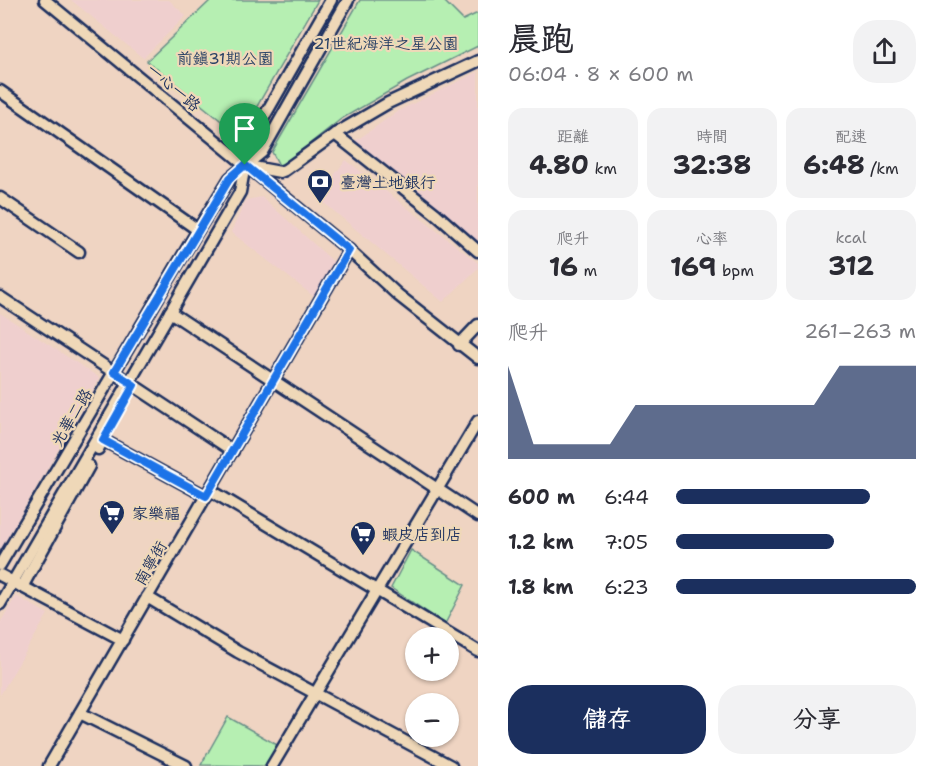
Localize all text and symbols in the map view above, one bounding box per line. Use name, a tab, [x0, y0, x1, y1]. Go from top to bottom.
text: 晨跑	[508, 16, 574, 61]
button: share	[853, 20, 916, 83]
park label: 21世紀海洋之星公園	[313, 33, 459, 54]
park label: 前鎮31期公園	[176, 48, 274, 69]
street label: 一心一路	[142, 59, 205, 116]
text: 06:04 · 8 × 600 m	[508, 61, 693, 87]
pin	[219, 103, 270, 165]
icon: arrive	[228, 112, 261, 145]
text: 距離	[557, 126, 589, 147]
text: 時間	[696, 126, 728, 147]
text: 配速	[835, 126, 867, 147]
text: 4.80	[529, 147, 589, 182]
text: 32:38	[672, 147, 752, 182]
text: 6:48	[803, 147, 865, 182]
text: km	[589, 158, 617, 179]
text: /km	[865, 158, 899, 179]
bank icon: 臺灣土地銀行	[305, 167, 335, 205]
place label: 臺灣土地銀行	[340, 172, 436, 193]
text: kcal	[835, 227, 867, 248]
text: 爬升	[557, 228, 589, 249]
text: 心率	[696, 228, 728, 249]
text: 312	[828, 248, 874, 283]
text: 16	[549, 249, 578, 284]
text: 169	[670, 249, 716, 284]
text: m	[578, 260, 597, 281]
text: bpm	[716, 260, 754, 281]
text: 261–263 m	[804, 318, 916, 344]
text: 爬升	[508, 319, 548, 345]
street label: 光華二路	[46, 384, 97, 450]
text: 600 m	[508, 484, 575, 510]
text: 6:44	[604, 484, 649, 510]
supermarket icon: 家樂福	[97, 498, 127, 536]
place label: 家樂福	[132, 503, 180, 524]
supermarket icon: 蝦皮店到店	[348, 519, 378, 557]
place label: 蝦皮店到店	[382, 524, 462, 545]
text: 1.2 km	[508, 529, 574, 555]
text: 7:05	[604, 529, 648, 555]
street label: 南寧街	[129, 537, 172, 589]
text: 1.8 km	[508, 574, 574, 600]
text: 6:23	[604, 574, 649, 600]
map controls	[405, 627, 459, 747]
button: +	[405, 627, 459, 681]
button: 儲存	[508, 685, 706, 754]
button: 分享	[718, 685, 916, 754]
button: −	[405, 693, 459, 747]

